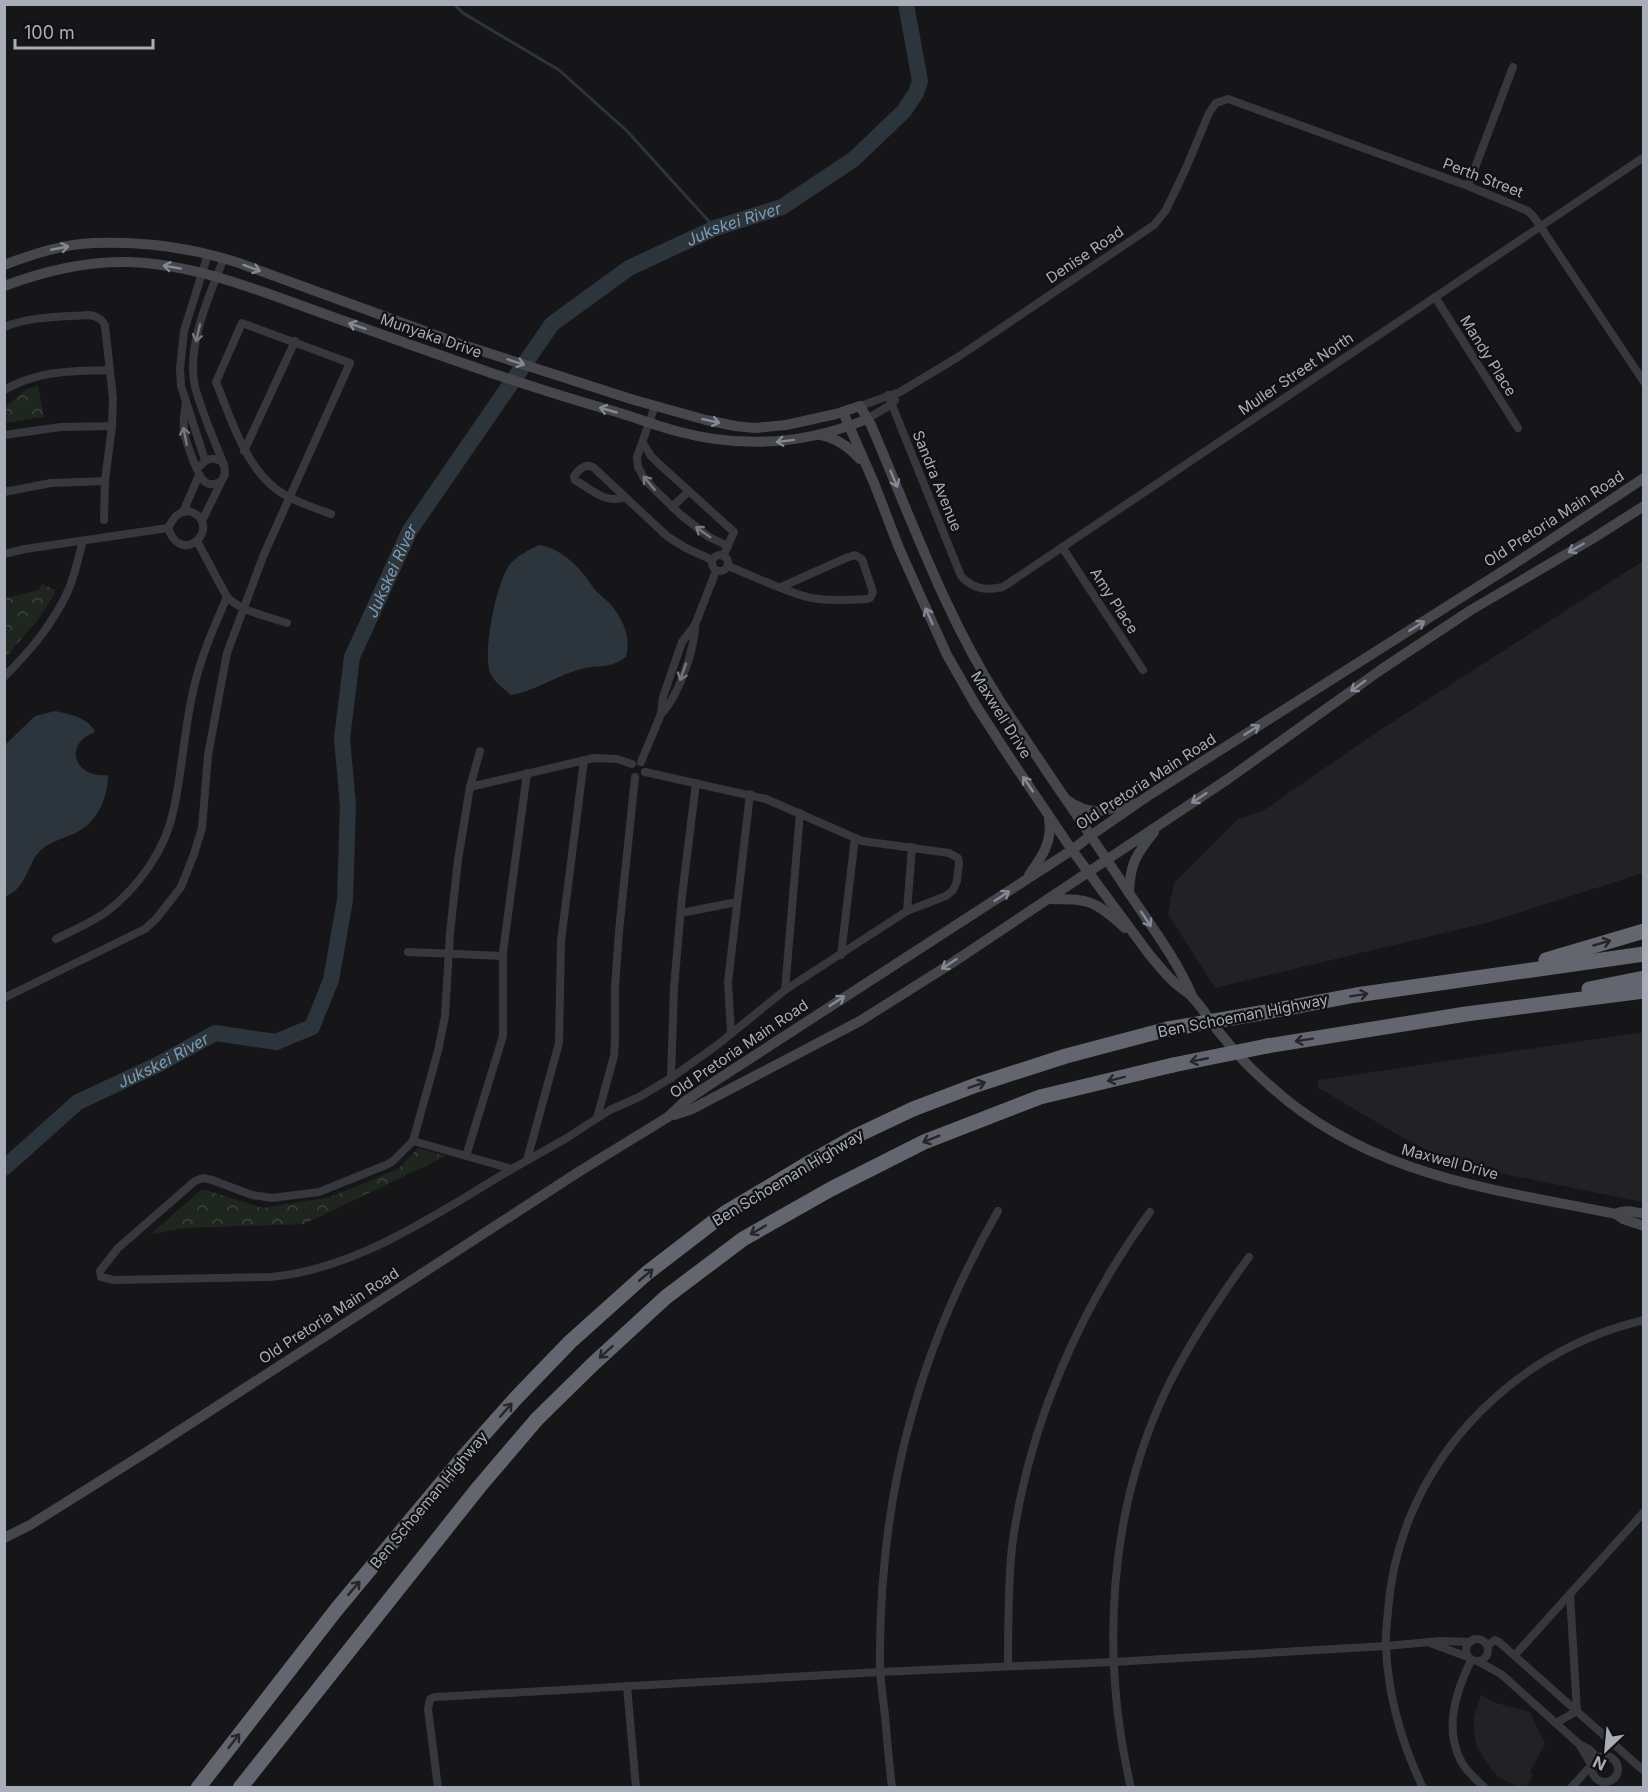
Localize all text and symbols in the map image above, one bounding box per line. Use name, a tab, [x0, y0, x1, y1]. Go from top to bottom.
scale bar	[15, 12, 153, 50]
text: 100 m	[24, 22, 75, 43]
street label: Perth Street	[1440, 154, 1526, 202]
water label: Jukskei River	[683, 198, 785, 250]
street label: Denise Road	[1042, 222, 1127, 287]
one-way arrow	[50, 242, 70, 253]
one-way arrow	[162, 262, 182, 273]
one-way arrow	[242, 264, 261, 275]
street label: Munyaka Drive	[378, 309, 484, 362]
street label: Mandy Place	[1456, 312, 1521, 400]
one-way arrow	[348, 320, 367, 331]
one-way arrow	[191, 323, 203, 342]
street label: Muller Street North	[1235, 328, 1357, 419]
one-way arrow	[506, 358, 525, 369]
one-way arrow	[599, 404, 618, 415]
one-way arrow	[701, 416, 720, 427]
one-way arrow	[180, 427, 191, 447]
street label: Sandra Avenue	[909, 428, 966, 534]
one-way arrow	[776, 435, 796, 446]
street label: Old Pretoria Main Road	[1480, 466, 1627, 571]
one-way arrow	[889, 470, 900, 488]
one-way arrow	[643, 475, 656, 491]
water label: Jukskei River	[362, 519, 422, 620]
one-way arrow	[696, 526, 712, 538]
one-way arrow	[1568, 542, 1585, 554]
street label: Amy Place	[1086, 564, 1143, 637]
one-way arrow	[923, 607, 935, 625]
one-way arrow	[1408, 620, 1424, 632]
one-way arrow	[677, 662, 688, 680]
street label: Maxwell Drive	[967, 667, 1036, 762]
one-way arrow	[1351, 680, 1367, 692]
one-way arrow	[1243, 724, 1260, 736]
street label: Old Pretoria Main Road	[1072, 729, 1219, 834]
one-way arrow	[1022, 776, 1034, 792]
one-way arrow	[1191, 793, 1208, 805]
one-way arrow	[993, 889, 1010, 902]
one-way arrow	[1140, 910, 1153, 927]
one-way arrow	[1592, 937, 1611, 948]
one-way arrow	[941, 959, 958, 971]
one-way arrow	[1348, 989, 1368, 1000]
street label: Ben Schoeman Highway	[1156, 990, 1330, 1041]
street label: Old Pretoria Main Road	[666, 995, 812, 1102]
one-way arrow	[829, 995, 845, 1007]
water label: Jukskei River	[114, 1028, 213, 1092]
one-way arrow	[1295, 1035, 1315, 1046]
one-way arrow	[1190, 1055, 1209, 1066]
one-way arrow	[1107, 1073, 1126, 1085]
one-way arrow	[967, 1078, 986, 1089]
street label: Ben Schoeman Highway	[709, 1125, 867, 1230]
one-way arrow	[922, 1134, 941, 1145]
street label: Maxwell Drive	[1400, 1139, 1501, 1184]
one-way arrow	[750, 1225, 768, 1236]
street label: Old Pretoria Main Road	[255, 1263, 402, 1368]
one-way arrow	[638, 1268, 654, 1281]
one-way arrow	[599, 1345, 614, 1359]
one-way arrow	[499, 1402, 513, 1417]
street label: Ben Schoeman Highway	[366, 1427, 492, 1572]
one-way arrow	[348, 1580, 361, 1596]
north arrow	[1576, 1720, 1636, 1780]
one-way arrow	[227, 1734, 240, 1750]
text: N	[1590, 1752, 1609, 1775]

